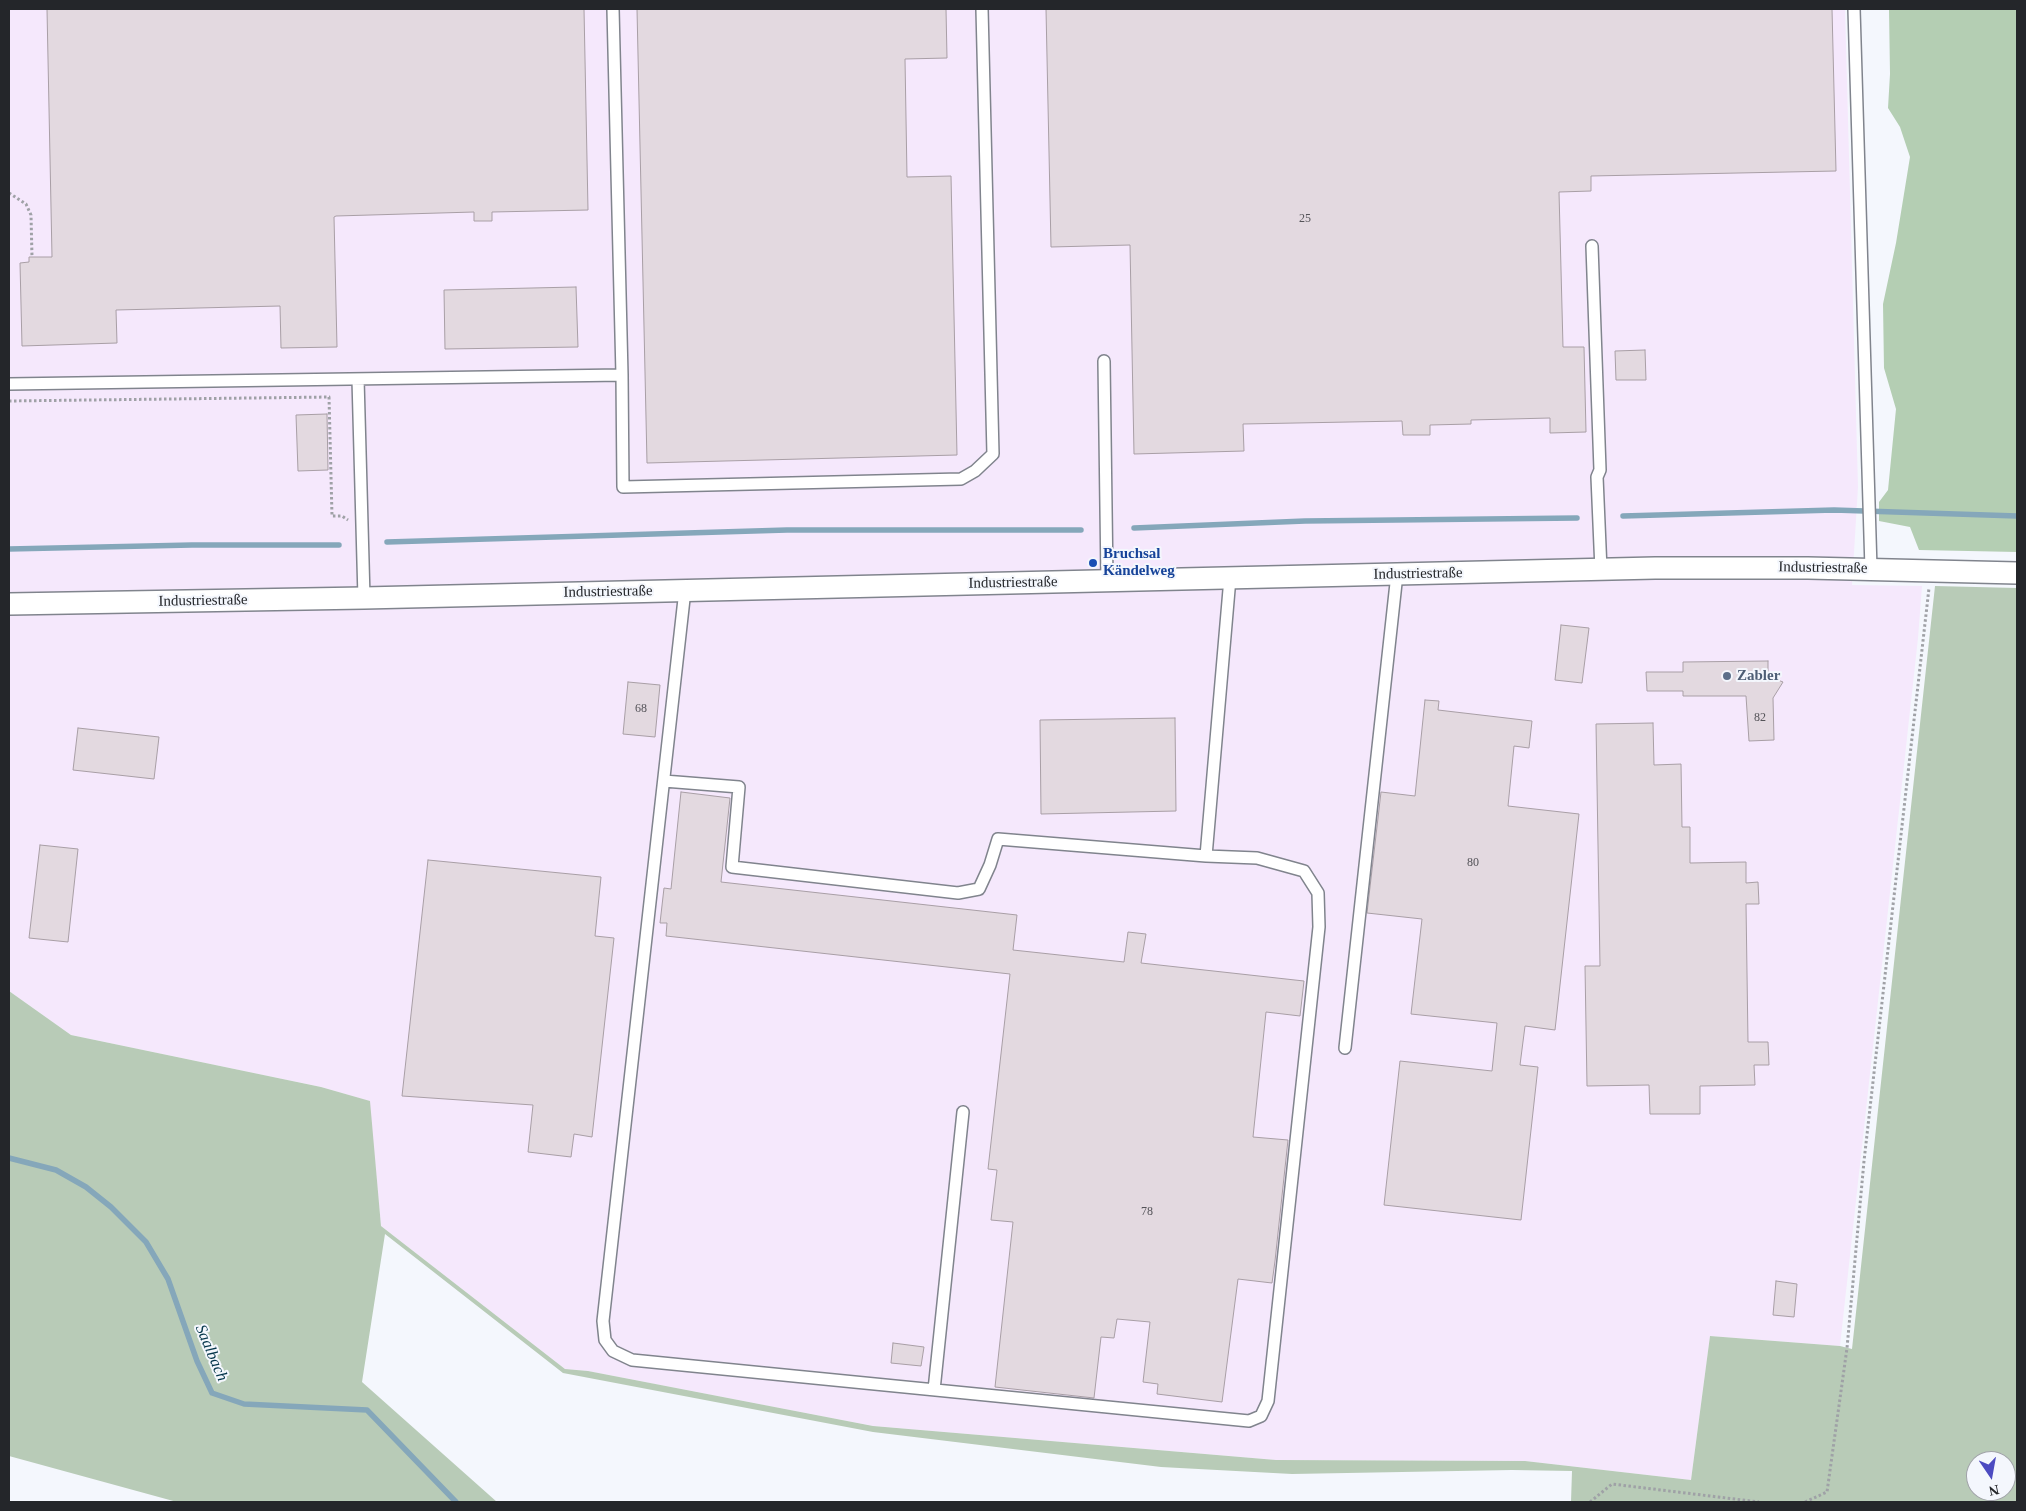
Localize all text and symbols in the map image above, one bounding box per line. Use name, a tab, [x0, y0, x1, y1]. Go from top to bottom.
house number: 25	[1299, 212, 1311, 226]
place label: Bruchsal Kändelweg	[1103, 545, 1175, 580]
marker: Bruchsal Kändelweg	[1087, 557, 1099, 569]
street label: Industriestraße	[1778, 558, 1868, 578]
street label: Industriestraße	[1373, 564, 1463, 584]
street label: Industriestraße	[968, 573, 1058, 593]
street label: Industriestraße	[563, 582, 653, 602]
street label: Industriestraße	[158, 591, 248, 611]
place label: Zabler	[1737, 667, 1780, 685]
marker: Zabler	[1721, 670, 1733, 682]
house number: 68	[635, 702, 647, 716]
house number: 82	[1754, 711, 1766, 725]
house number: 80	[1467, 856, 1479, 870]
house number: 78	[1141, 1205, 1153, 1219]
water label: Saalbach	[191, 1322, 231, 1384]
north arrow	[1966, 1451, 2016, 1501]
text: N	[1988, 1482, 2001, 1499]

